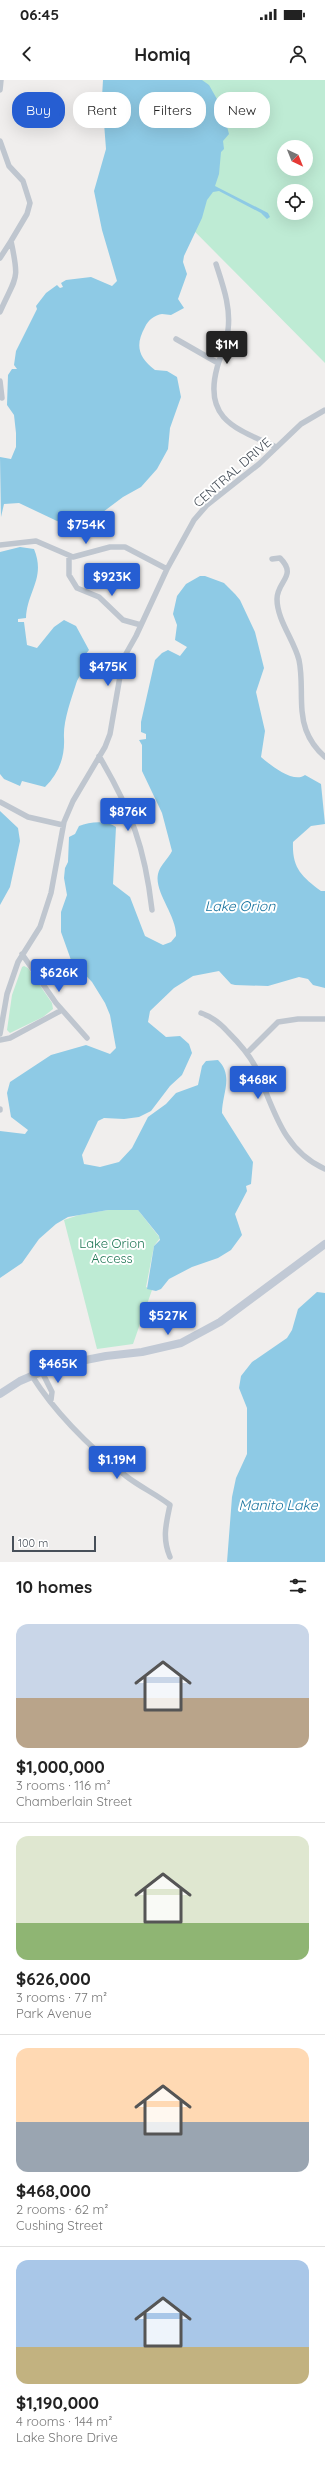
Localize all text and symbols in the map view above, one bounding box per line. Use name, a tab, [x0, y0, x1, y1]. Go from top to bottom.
text: 06:45	[20, 5, 59, 24]
icon: back	[16, 43, 38, 65]
text: Homiq	[134, 43, 191, 66]
icon: person	[287, 43, 309, 65]
chip: Buy	[12, 92, 65, 128]
chip: Rent	[73, 92, 131, 128]
chip: Filters	[139, 92, 206, 128]
chip: New	[214, 92, 270, 128]
north arrow	[277, 140, 313, 176]
map controls	[277, 140, 313, 220]
button: locate	[277, 184, 313, 220]
pin: $1M	[208, 331, 246, 365]
text: $1M	[215, 336, 239, 352]
street label: CENTRAL DRIVE	[190, 434, 274, 510]
pin: $754K	[58, 511, 114, 545]
text: $754K	[67, 516, 105, 532]
pin: $923K	[84, 563, 140, 597]
text: $923K	[93, 568, 131, 584]
pin: $475K	[80, 653, 136, 687]
text: $475K	[89, 658, 127, 674]
pin: $876K	[100, 798, 156, 832]
text: $876K	[109, 803, 147, 819]
water label: Lake Orion	[205, 897, 276, 915]
pin: $626K	[31, 959, 87, 993]
text: $626K	[40, 964, 78, 980]
pin: $468K	[230, 1066, 286, 1100]
text: $468K	[239, 1071, 277, 1087]
park label: Lake Orion Access	[79, 1235, 145, 1266]
pin: $527K	[140, 1302, 196, 1336]
text: $527K	[149, 1307, 187, 1323]
pin: $465K	[30, 1350, 86, 1384]
text: $465K	[39, 1355, 77, 1371]
pin: $1.19M	[84, 1446, 150, 1480]
text: $1.19M	[98, 1451, 136, 1467]
water label: Manito Lake	[238, 1496, 319, 1514]
scale bar	[12, 1534, 96, 1553]
text: 100 m	[18, 1536, 48, 1550]
icon: filters	[287, 1575, 309, 1597]
text: 10 homes	[16, 1576, 92, 1597]
icon: home	[127, 1650, 199, 1722]
text: $1,000,000	[16, 1756, 105, 1777]
text: 3 rooms · 116 m²	[16, 1777, 111, 1793]
text: Chamberlain Street	[16, 1793, 132, 1809]
icon: home	[127, 1862, 199, 1934]
text: $626,000	[16, 1968, 91, 1989]
text: 3 rooms · 77 m²	[16, 1989, 107, 2005]
text: Park Avenue	[16, 2005, 92, 2021]
icon: home	[127, 2074, 199, 2146]
text: $468,000	[16, 2180, 91, 2201]
text: 2 rooms · 62 m²	[16, 2201, 108, 2217]
text: Cushing Street	[16, 2217, 103, 2233]
icon: home	[127, 2286, 199, 2358]
text: $1,190,000	[16, 2392, 99, 2413]
text: 4 rooms · 144 m²	[16, 2413, 112, 2429]
text: Lake Shore Drive	[16, 2429, 118, 2445]

